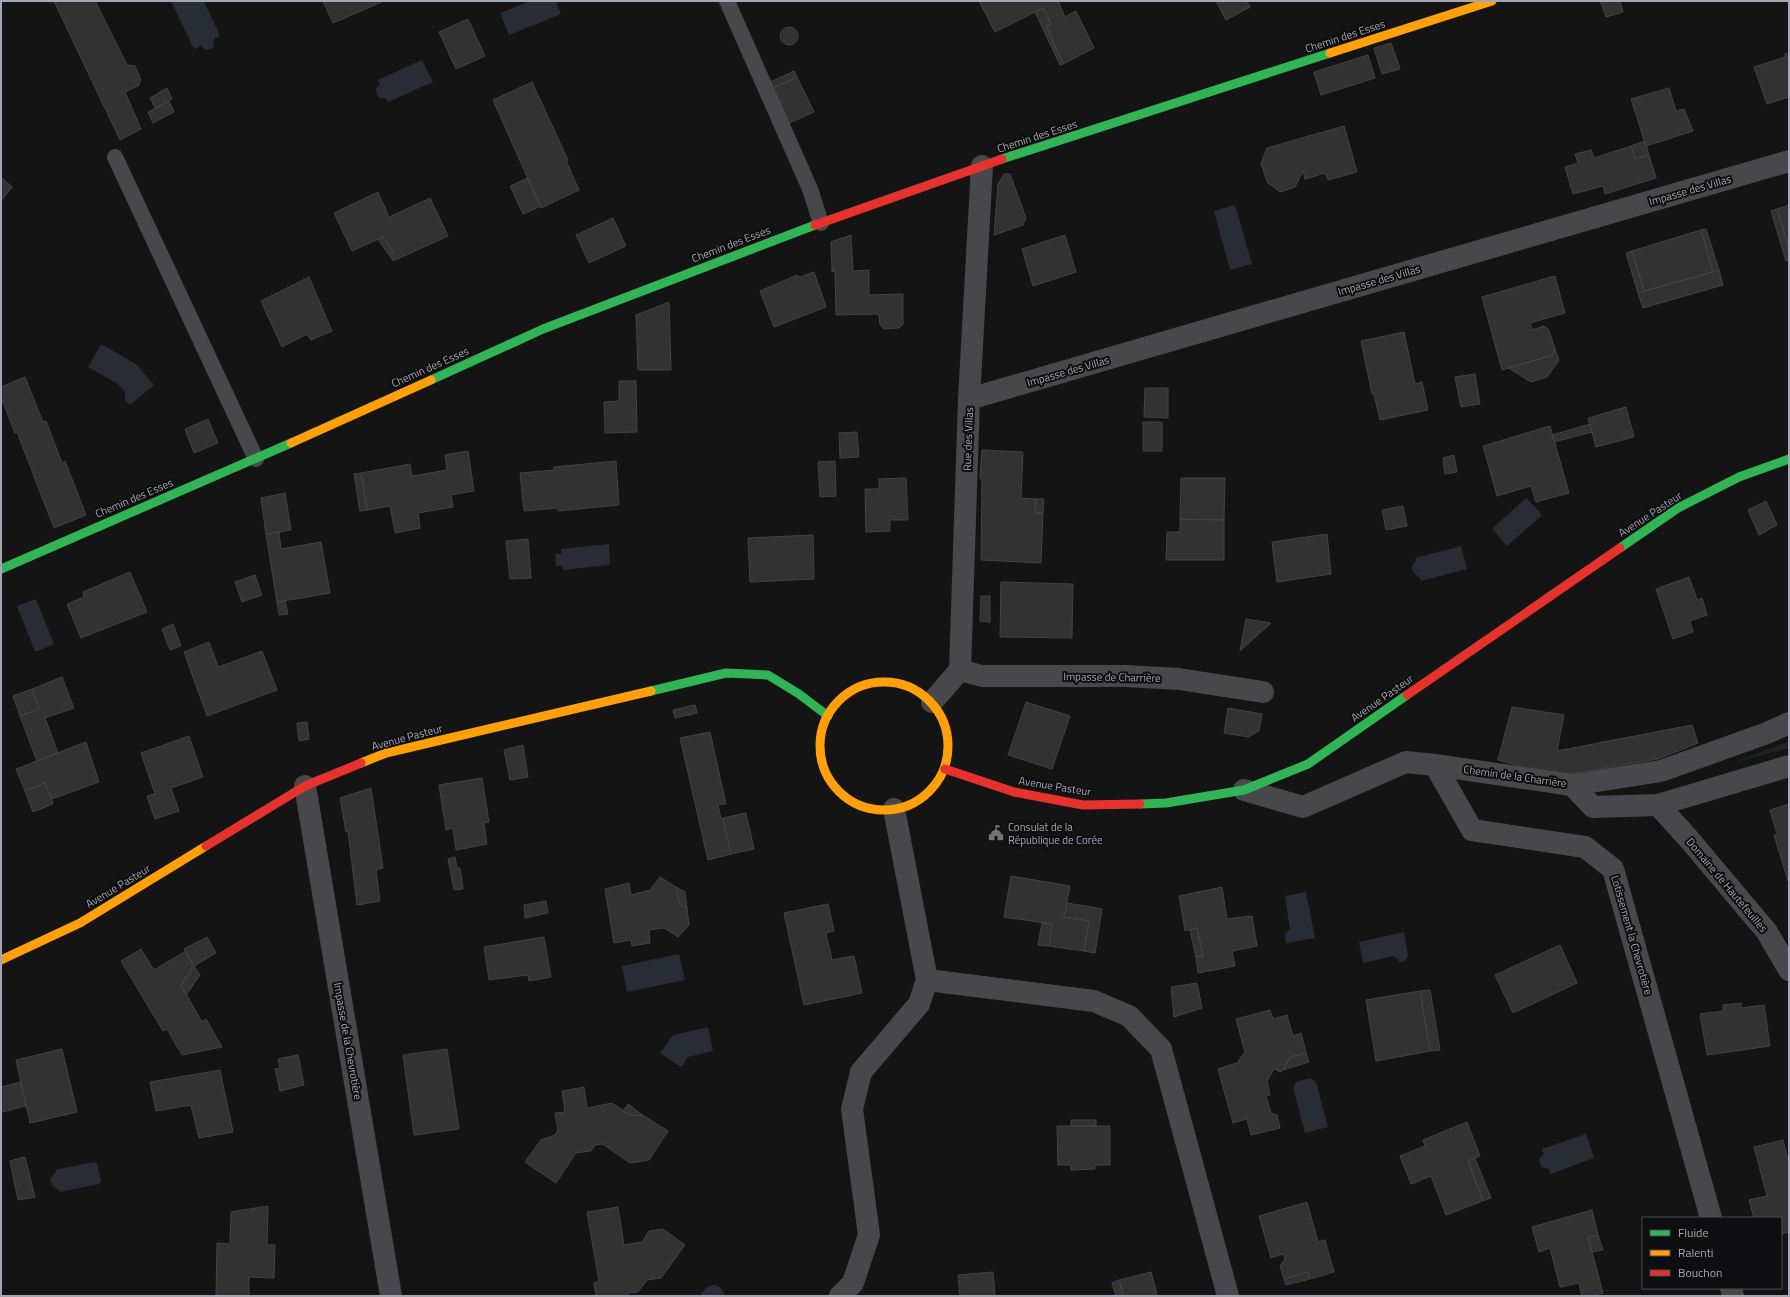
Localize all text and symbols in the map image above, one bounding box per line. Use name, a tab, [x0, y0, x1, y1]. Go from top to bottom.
street label: Chemin des Esses	[1303, 16, 1387, 56]
street label: Chemin des Esses	[995, 116, 1079, 156]
street label: Impasse des Villas	[1647, 171, 1733, 209]
street label: Chemin des Esses	[689, 222, 773, 266]
street label: Impasse des Villas	[1336, 261, 1422, 299]
street label: Chemin des Esses	[389, 343, 471, 391]
street label: Impasse des Villas	[1025, 352, 1111, 390]
street label: Rue des Villas	[959, 407, 977, 471]
street label: Chemin des Esses	[93, 474, 175, 522]
street label: Avenue Pasteur	[1615, 487, 1685, 541]
street label: Impasse de Charrière	[1063, 668, 1161, 686]
street label: Avenue Pasteur	[1348, 670, 1417, 725]
street label: Avenue Pasteur	[370, 720, 444, 754]
street label: Chemin de la Charrière	[1462, 761, 1568, 791]
street label: Avenue Pasteur	[1018, 772, 1092, 800]
place label: Consulat de la République de Corée	[1008, 819, 1103, 848]
public building icon: Consulat de la République de Corée	[987, 824, 1005, 842]
street label: Domaine de Hautefeuilles	[1683, 834, 1771, 936]
street label: Avenue Pasteur	[83, 860, 154, 912]
street label: Lotissement la Chevrotière	[1607, 873, 1657, 997]
street label: Impasse de la Chevrotière	[330, 981, 366, 1101]
legend	[1642, 1217, 1782, 1289]
text: Fluide	[1678, 1223, 1709, 1242]
text: Ralenti	[1678, 1243, 1713, 1262]
text: Bouchon	[1678, 1263, 1723, 1282]

